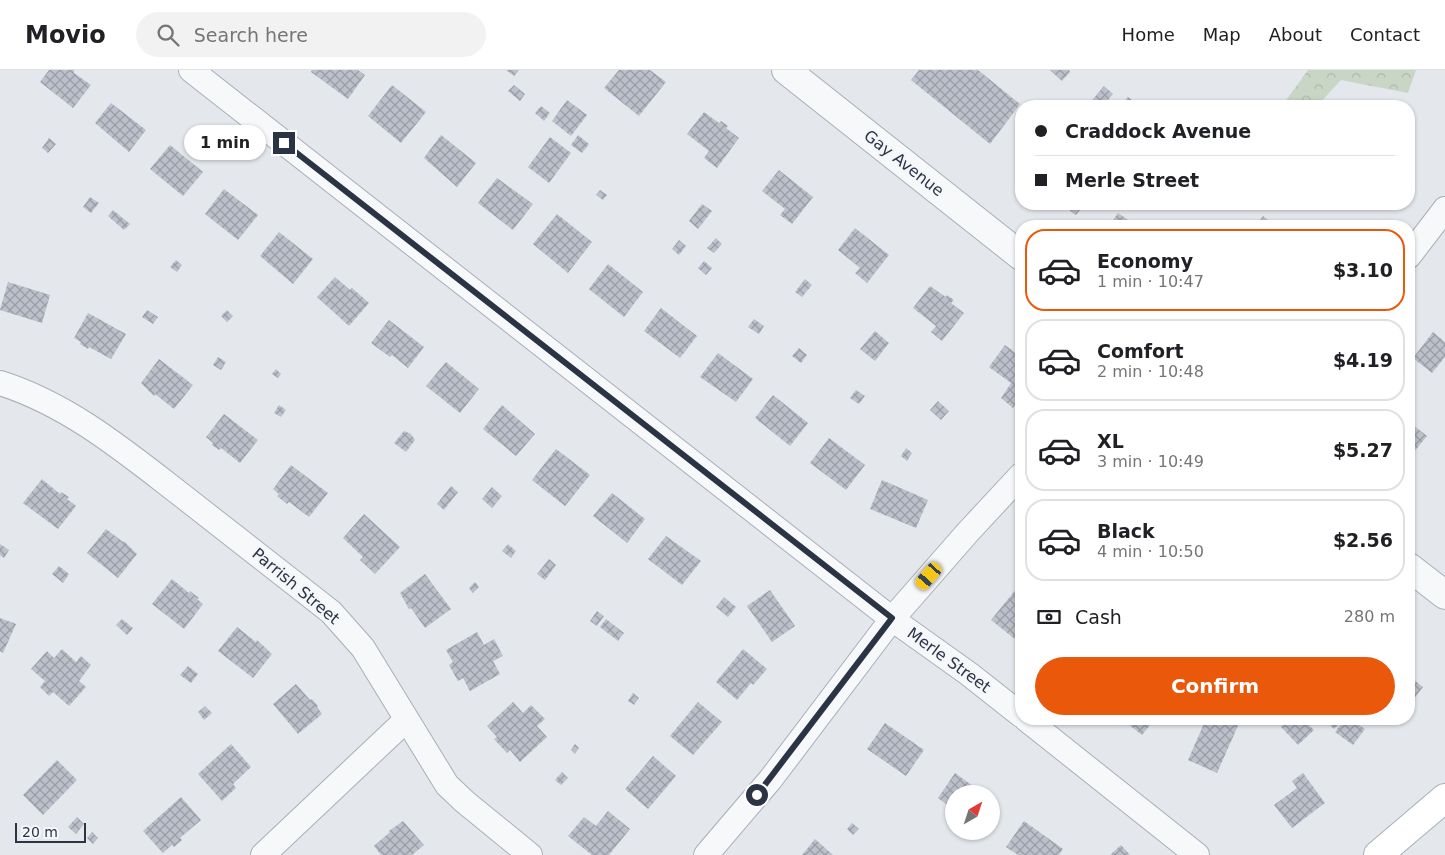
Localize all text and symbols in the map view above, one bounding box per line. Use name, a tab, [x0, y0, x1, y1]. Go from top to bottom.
search box	[136, 12, 486, 57]
text: Movio	[25, 21, 106, 49]
icon: search	[154, 21, 182, 49]
text: Search here	[194, 24, 308, 46]
text: Home	[1122, 24, 1175, 45]
text: Map	[1203, 24, 1241, 45]
text: About	[1269, 24, 1322, 45]
text: Contact	[1350, 24, 1420, 45]
text: Craddock Avenue	[1065, 120, 1251, 142]
callout: 1 min	[184, 126, 266, 160]
street label: Gay Avenue	[860, 126, 948, 200]
route end	[273, 132, 295, 154]
text: 1 min	[200, 133, 250, 152]
text: Merle Street	[1065, 169, 1199, 191]
icon: car	[1037, 248, 1082, 293]
text: Economy	[1097, 250, 1193, 272]
text: $3.10	[1333, 259, 1393, 281]
text: 1 min · 10:47	[1097, 272, 1204, 291]
icon: car	[1037, 338, 1082, 383]
text: Comfort	[1097, 340, 1184, 362]
text: $4.19	[1333, 349, 1393, 371]
text: 2 min · 10:48	[1097, 362, 1204, 381]
icon: car	[1037, 428, 1082, 473]
text: XL	[1097, 430, 1124, 452]
text: $5.27	[1333, 439, 1393, 461]
text: 3 min · 10:49	[1097, 452, 1204, 471]
icon: car	[1037, 518, 1082, 563]
text: Black	[1097, 520, 1155, 542]
text: $2.56	[1333, 529, 1393, 551]
text: 4 min · 10:50	[1097, 542, 1204, 561]
street label: Parrish Street	[248, 544, 344, 628]
car	[913, 560, 944, 592]
icon: cash	[1035, 603, 1063, 631]
text: Cash	[1075, 606, 1122, 628]
text: 280 m	[1344, 607, 1395, 626]
street label: Merle Street	[904, 623, 994, 697]
button: Confirm	[1035, 657, 1395, 715]
route start	[746, 784, 768, 806]
north arrow	[945, 785, 1000, 840]
map controls	[945, 785, 1000, 840]
scale bar	[15, 820, 86, 843]
text: 20 m	[22, 824, 58, 840]

